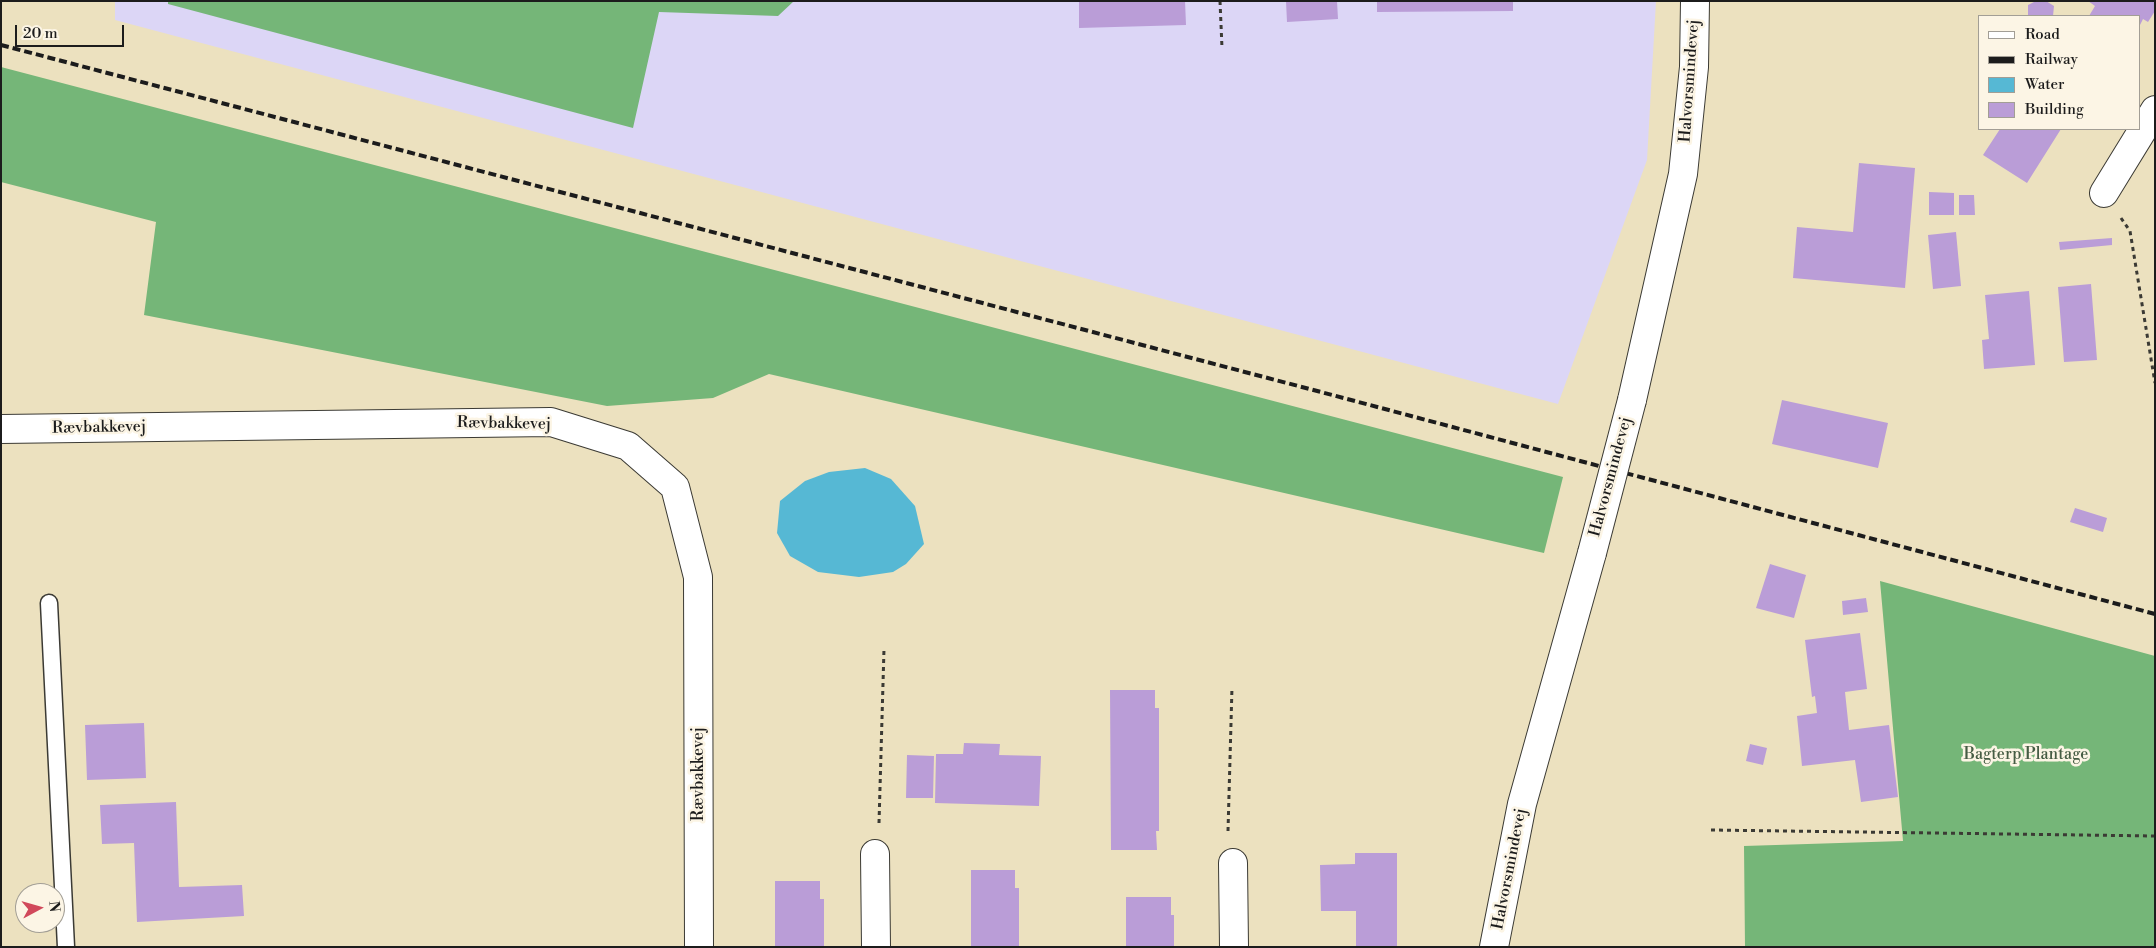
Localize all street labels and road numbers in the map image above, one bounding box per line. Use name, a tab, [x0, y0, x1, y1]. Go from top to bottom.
street label: Halvorsmindevej	[1676, 19, 1704, 143]
street label: Rævbakkevej	[457, 414, 551, 434]
street label: Halvorsmindevej	[1586, 415, 1636, 539]
street label: Rævbakkevej	[52, 418, 146, 438]
street label: Rævbakkevej	[689, 727, 709, 821]
street label: Halvorsmindevej	[1489, 807, 1531, 931]

